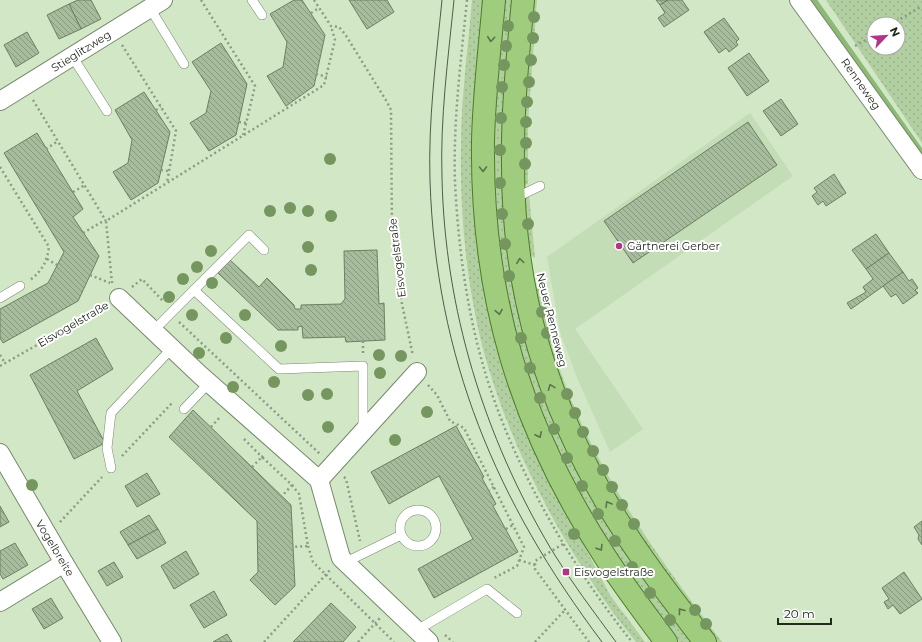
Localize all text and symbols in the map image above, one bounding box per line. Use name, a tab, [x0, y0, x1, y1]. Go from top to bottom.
north arrow	[866, 16, 906, 56]
text: N	[887, 25, 903, 39]
street label: Stieglitzweg	[49, 27, 113, 75]
one-way arrow	[486, 36, 495, 42]
street label: Renneweg	[838, 56, 884, 112]
one-way arrow	[479, 166, 488, 172]
street label: Eisvogelstraße	[385, 217, 409, 298]
place label: Gärtnerei Gerber	[627, 239, 720, 253]
marker: Gärtnerei Gerber	[614, 241, 624, 251]
one-way arrow	[516, 258, 525, 264]
street label: Neuer Renneweg	[534, 271, 570, 369]
street label: Eisvogelstraße	[35, 298, 111, 350]
one-way arrow	[494, 308, 502, 315]
one-way arrow	[547, 383, 556, 390]
one-way arrow	[534, 430, 542, 438]
one-way arrow	[605, 500, 612, 508]
street label: Vogelbreite	[33, 517, 77, 579]
one-way arrow	[595, 544, 602, 551]
place label: Eisvogelstraße	[574, 565, 654, 579]
marker: Eisvogelstraße	[561, 567, 571, 577]
scale bar	[778, 600, 831, 626]
text: 20 m	[784, 606, 815, 621]
one-way arrow	[679, 608, 686, 615]

